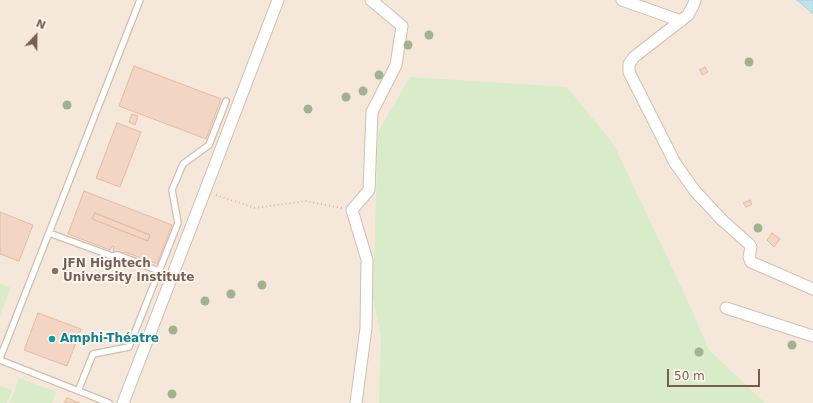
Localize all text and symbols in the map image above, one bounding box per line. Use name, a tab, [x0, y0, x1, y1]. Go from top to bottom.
north arrow	[16, 16, 56, 56]
text: N	[34, 17, 47, 32]
place label: JFN Hightech University Institute	[63, 257, 194, 285]
marker: JFN Hightech University Institute	[50, 266, 60, 276]
place label: Amphi-Théatre	[60, 332, 159, 346]
marker: Amphi-Théatre	[47, 334, 57, 344]
scale bar	[669, 361, 762, 387]
text: 50 m	[674, 369, 705, 383]

